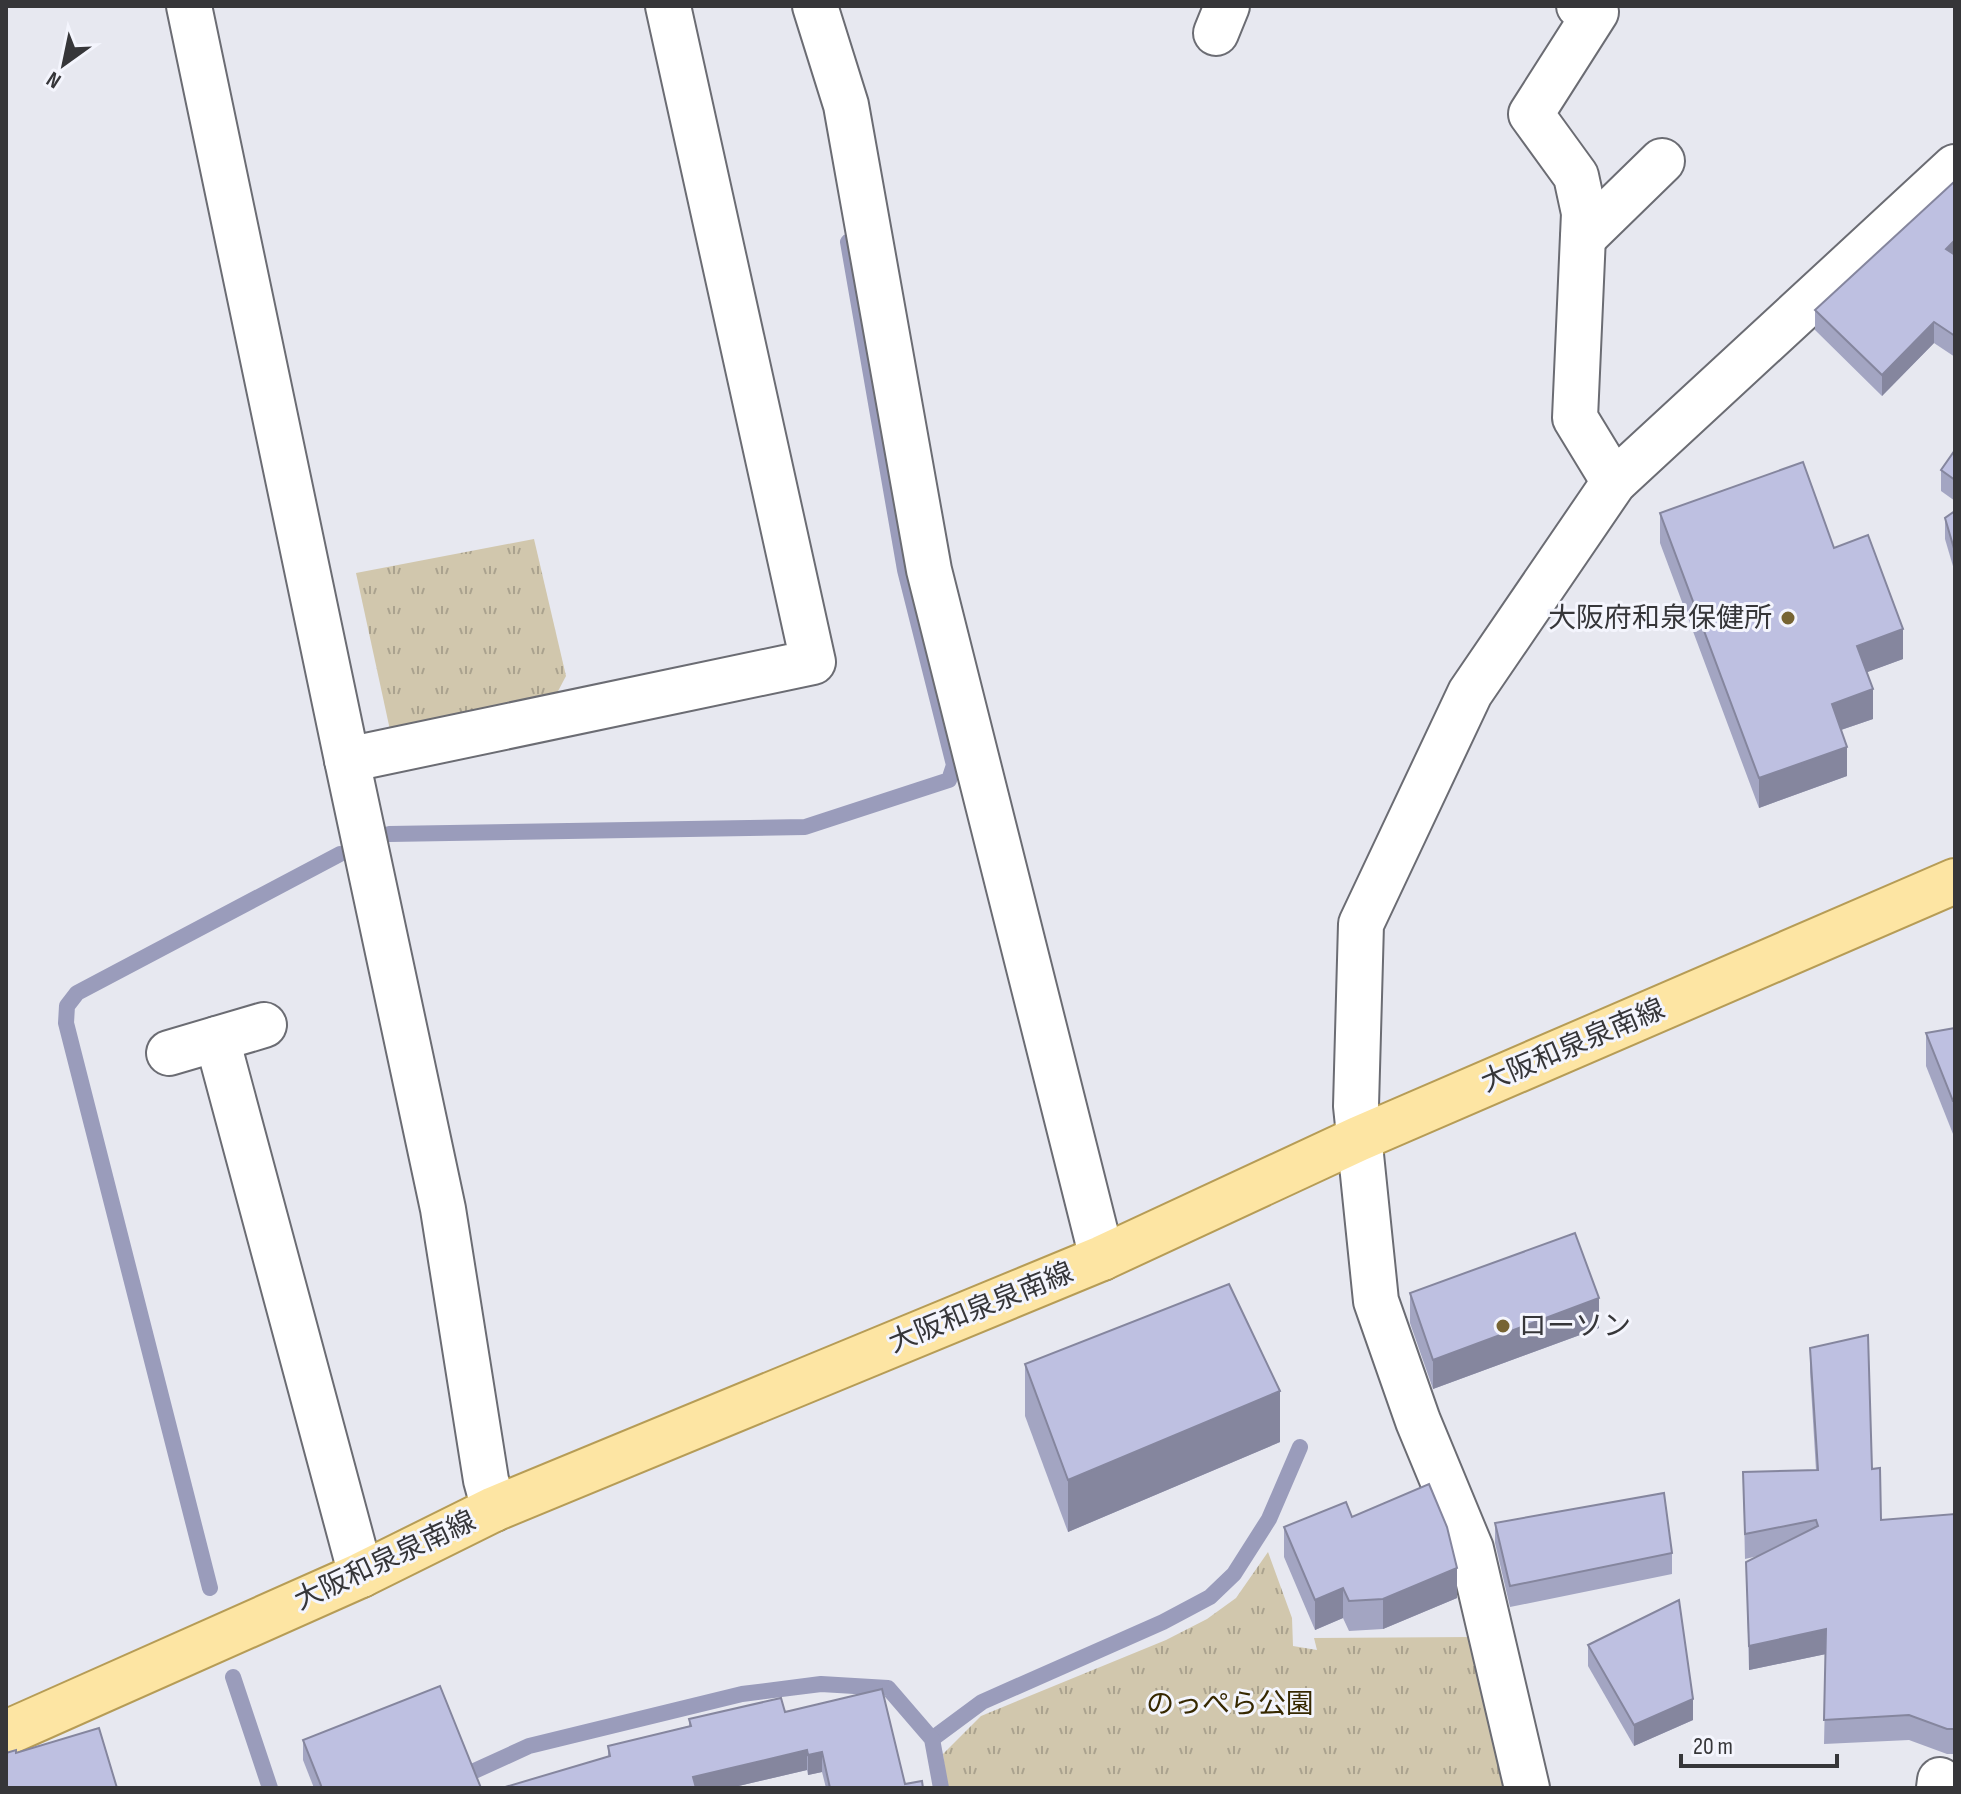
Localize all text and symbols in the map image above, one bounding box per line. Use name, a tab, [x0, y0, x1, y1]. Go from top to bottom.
north arrow	[24, 24, 104, 104]
text: N	[42, 65, 66, 94]
place label: 大阪府和泉保健所	[1548, 602, 1772, 635]
marker: 大阪府和泉保健所	[1779, 609, 1797, 627]
street label: 大阪和泉泉南線	[1476, 993, 1670, 1099]
street label: 大阪和泉泉南線	[884, 1256, 1078, 1360]
place label: ローソン	[1519, 1310, 1631, 1343]
marker: ローソン	[1494, 1317, 1512, 1335]
street label: 大阪和泉泉南線	[289, 1505, 481, 1617]
park label: のっぺら公園	[1146, 1688, 1314, 1721]
scale bar	[1681, 1718, 1837, 1768]
text: 20 m	[1693, 1732, 1733, 1761]

